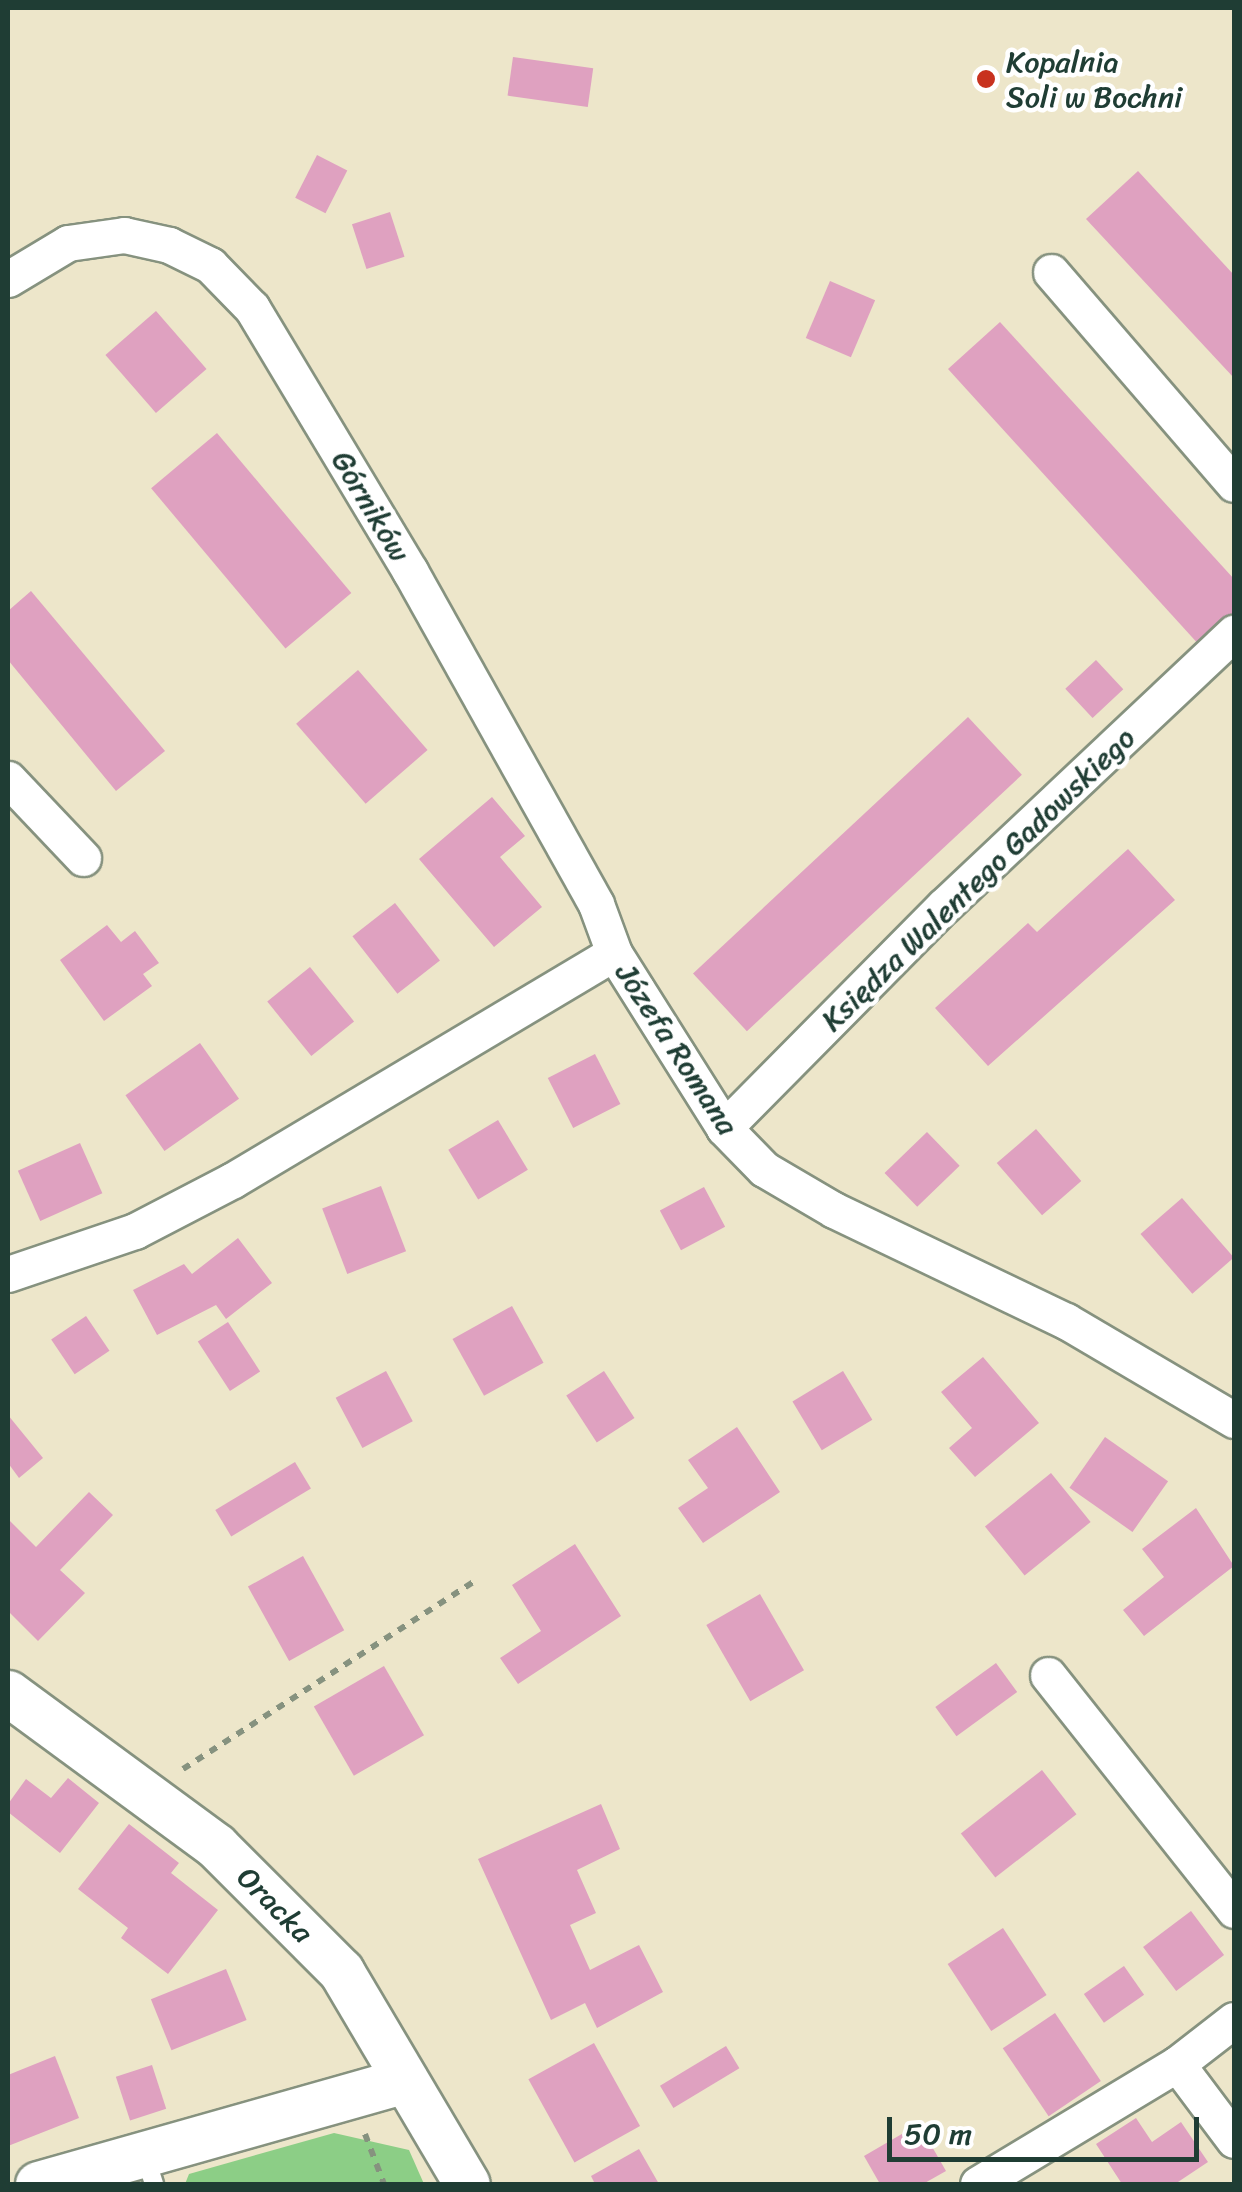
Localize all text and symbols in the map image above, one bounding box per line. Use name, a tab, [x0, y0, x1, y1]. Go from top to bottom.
place label: Kopalnia Soli w Bochni	[1006, 44, 1183, 114]
marker: Kopalnia Soli w Bochni	[975, 68, 997, 90]
street label: Górników	[324, 444, 418, 568]
street label: Księdza Walentego Gadowskiego	[815, 720, 1141, 1038]
street label: Józefa Romana	[608, 956, 746, 1142]
street label: Oracka	[229, 1859, 321, 1951]
scale bar	[892, 2097, 1204, 2159]
text: 50 m	[904, 2107, 972, 2161]

